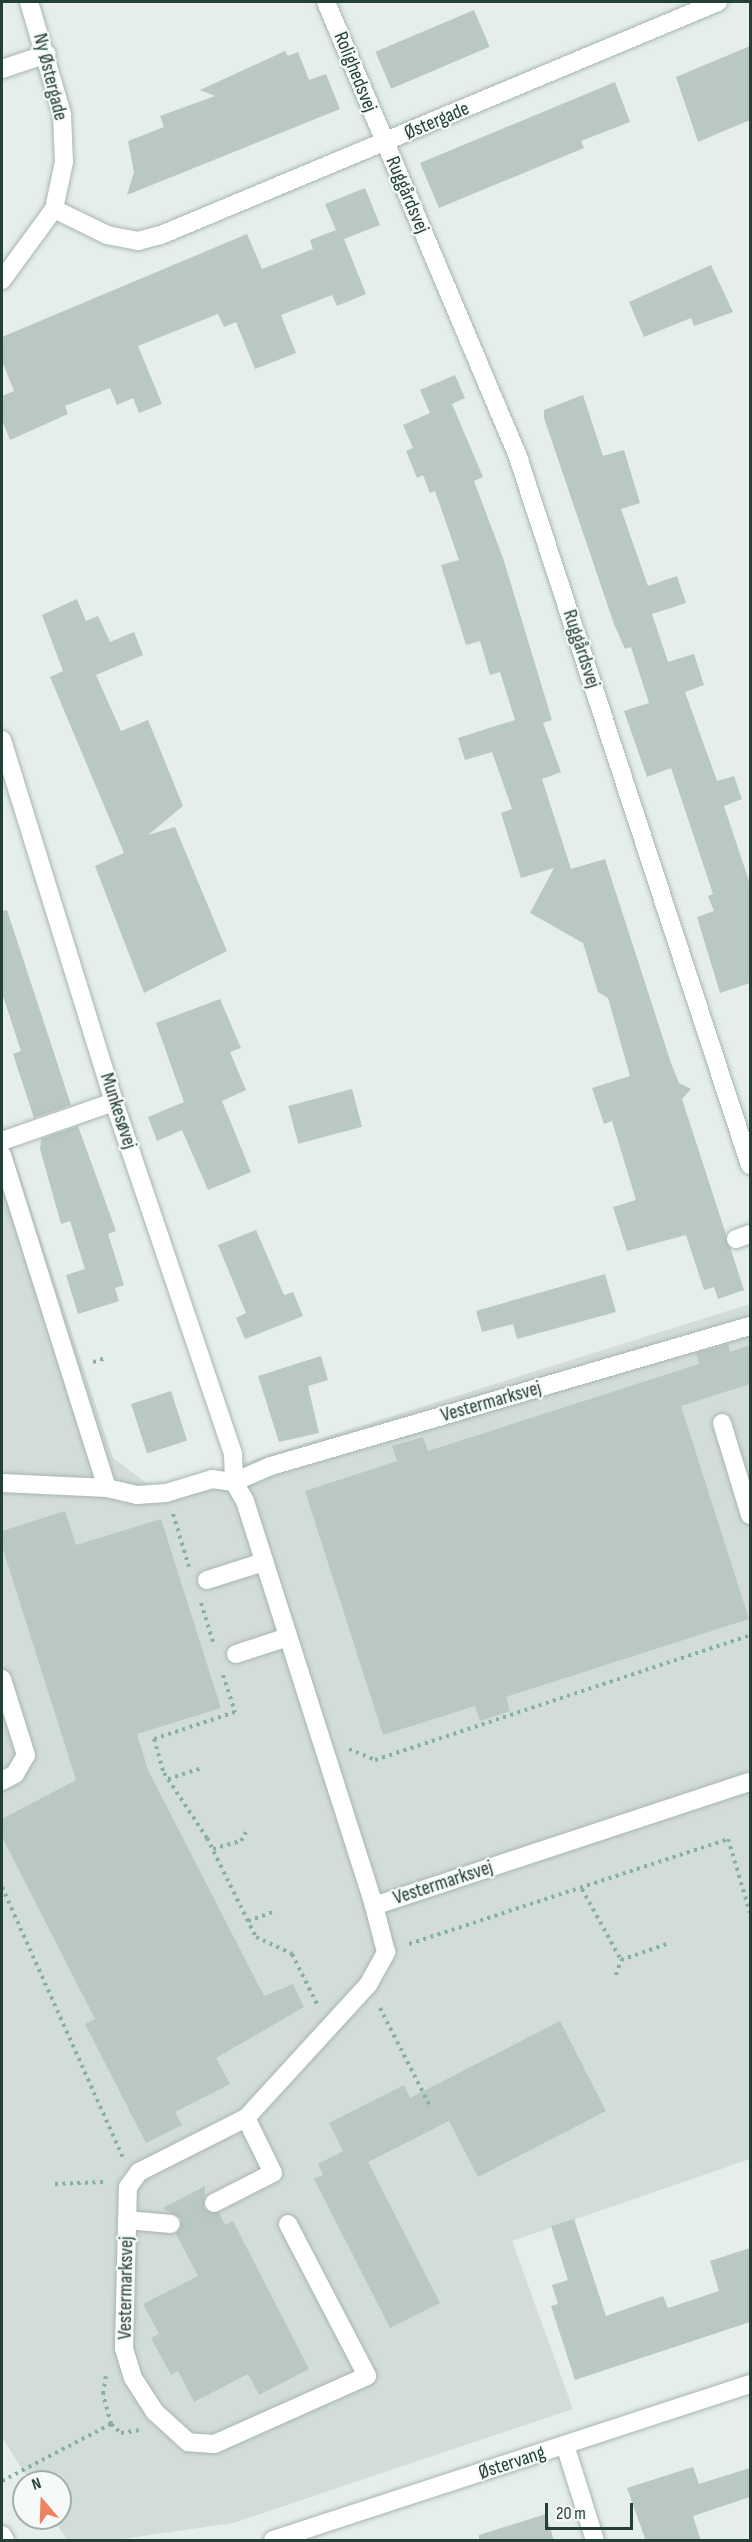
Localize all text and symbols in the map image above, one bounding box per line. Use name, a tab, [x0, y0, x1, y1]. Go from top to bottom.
street label: Rolighedsvej	[328, 28, 382, 116]
street label: Ny Østergade	[28, 31, 72, 123]
street label: Østergade	[401, 97, 473, 145]
street label: Ruggårdsvej	[380, 153, 434, 237]
street label: Ruggårdsvej	[557, 607, 605, 691]
street label: Munkesøvej	[94, 1070, 142, 1152]
street label: Vestermarksvej	[438, 1376, 544, 1428]
street label: Vestermarksvej	[390, 1856, 496, 1910]
street label: Vestermarksvej	[113, 2236, 139, 2340]
street label: Østervang	[476, 2441, 548, 2485]
north arrow	[12, 2470, 72, 2530]
text: N	[29, 2474, 44, 2495]
scale bar	[548, 2491, 636, 2529]
text: 20 m	[556, 2503, 586, 2524]

